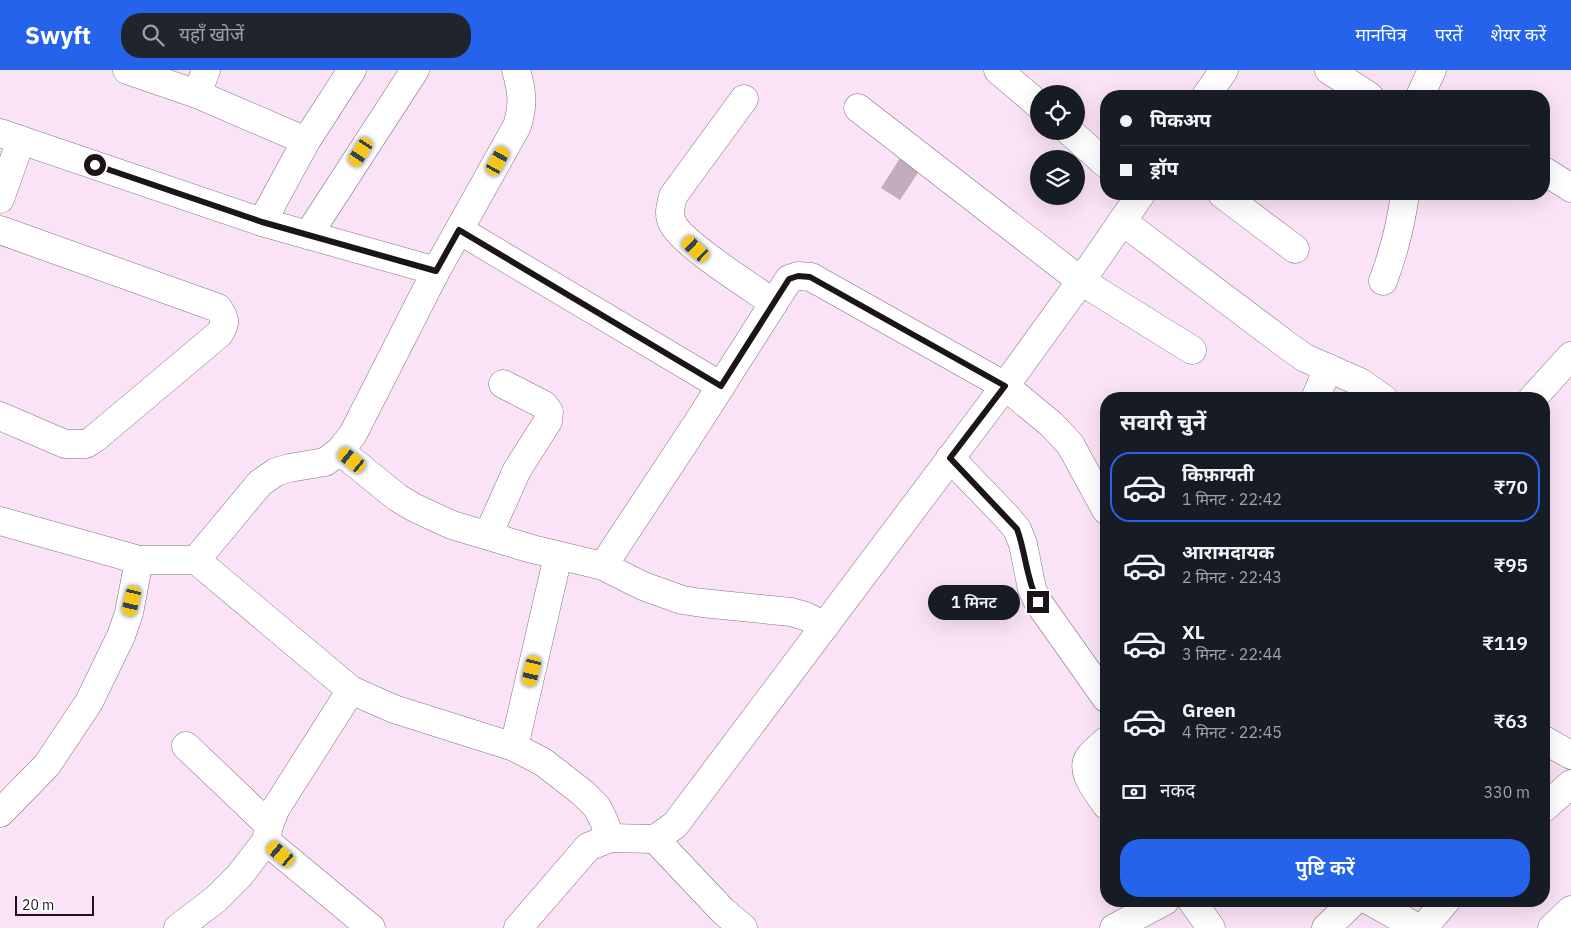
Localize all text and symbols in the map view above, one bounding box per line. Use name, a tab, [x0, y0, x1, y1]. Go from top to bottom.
search box	[121, 13, 471, 58]
text: Swyft	[25, 19, 91, 51]
icon: search	[139, 21, 167, 49]
text: यहाँ खोजें	[179, 22, 244, 46]
text: मानचित्र	[1355, 23, 1407, 46]
text: परतें	[1435, 23, 1463, 46]
text: शेयर करें	[1491, 23, 1546, 46]
map controls	[1030, 85, 1085, 205]
button: locate	[1030, 85, 1085, 140]
text: पिकअप	[1150, 108, 1211, 132]
car	[346, 135, 375, 169]
car	[484, 144, 511, 178]
button: layers	[1030, 150, 1085, 205]
route start	[84, 154, 106, 176]
text: ड्रॉप	[1150, 156, 1178, 180]
car	[679, 233, 712, 265]
text: सवारी चुनें	[1120, 407, 1206, 436]
car	[335, 445, 368, 475]
text: किफ़ायती	[1182, 462, 1254, 486]
icon: car	[1122, 465, 1167, 510]
text: ₹70	[1493, 475, 1528, 499]
text: 1 मिनट · 22:42	[1182, 489, 1282, 509]
text: आरामदायक	[1182, 540, 1274, 564]
icon: car	[1122, 543, 1167, 588]
text: ₹95	[1493, 553, 1528, 577]
text: 2 मिनट · 22:43	[1182, 567, 1282, 587]
callout: 1 मिनट	[928, 584, 1020, 620]
car	[121, 585, 142, 617]
route end	[1027, 591, 1049, 613]
text: 1 मिनट	[951, 592, 997, 612]
text: XL	[1182, 620, 1205, 644]
icon: car	[1122, 621, 1167, 666]
text: ₹119	[1482, 631, 1528, 655]
text: 3 मिनट · 22:44	[1182, 644, 1282, 664]
car	[521, 655, 542, 687]
text: Green	[1182, 698, 1236, 722]
icon: car	[1122, 699, 1167, 744]
text: ₹63	[1493, 709, 1528, 733]
text: 4 मिनट · 22:45	[1182, 722, 1282, 742]
icon: cash	[1120, 778, 1148, 806]
text: नकद	[1160, 778, 1195, 802]
text: 330 m	[1483, 782, 1530, 802]
car	[264, 839, 297, 869]
button: पुष्टि करें	[1120, 839, 1530, 897]
scale bar	[15, 893, 94, 916]
text: 20 m	[22, 896, 54, 914]

